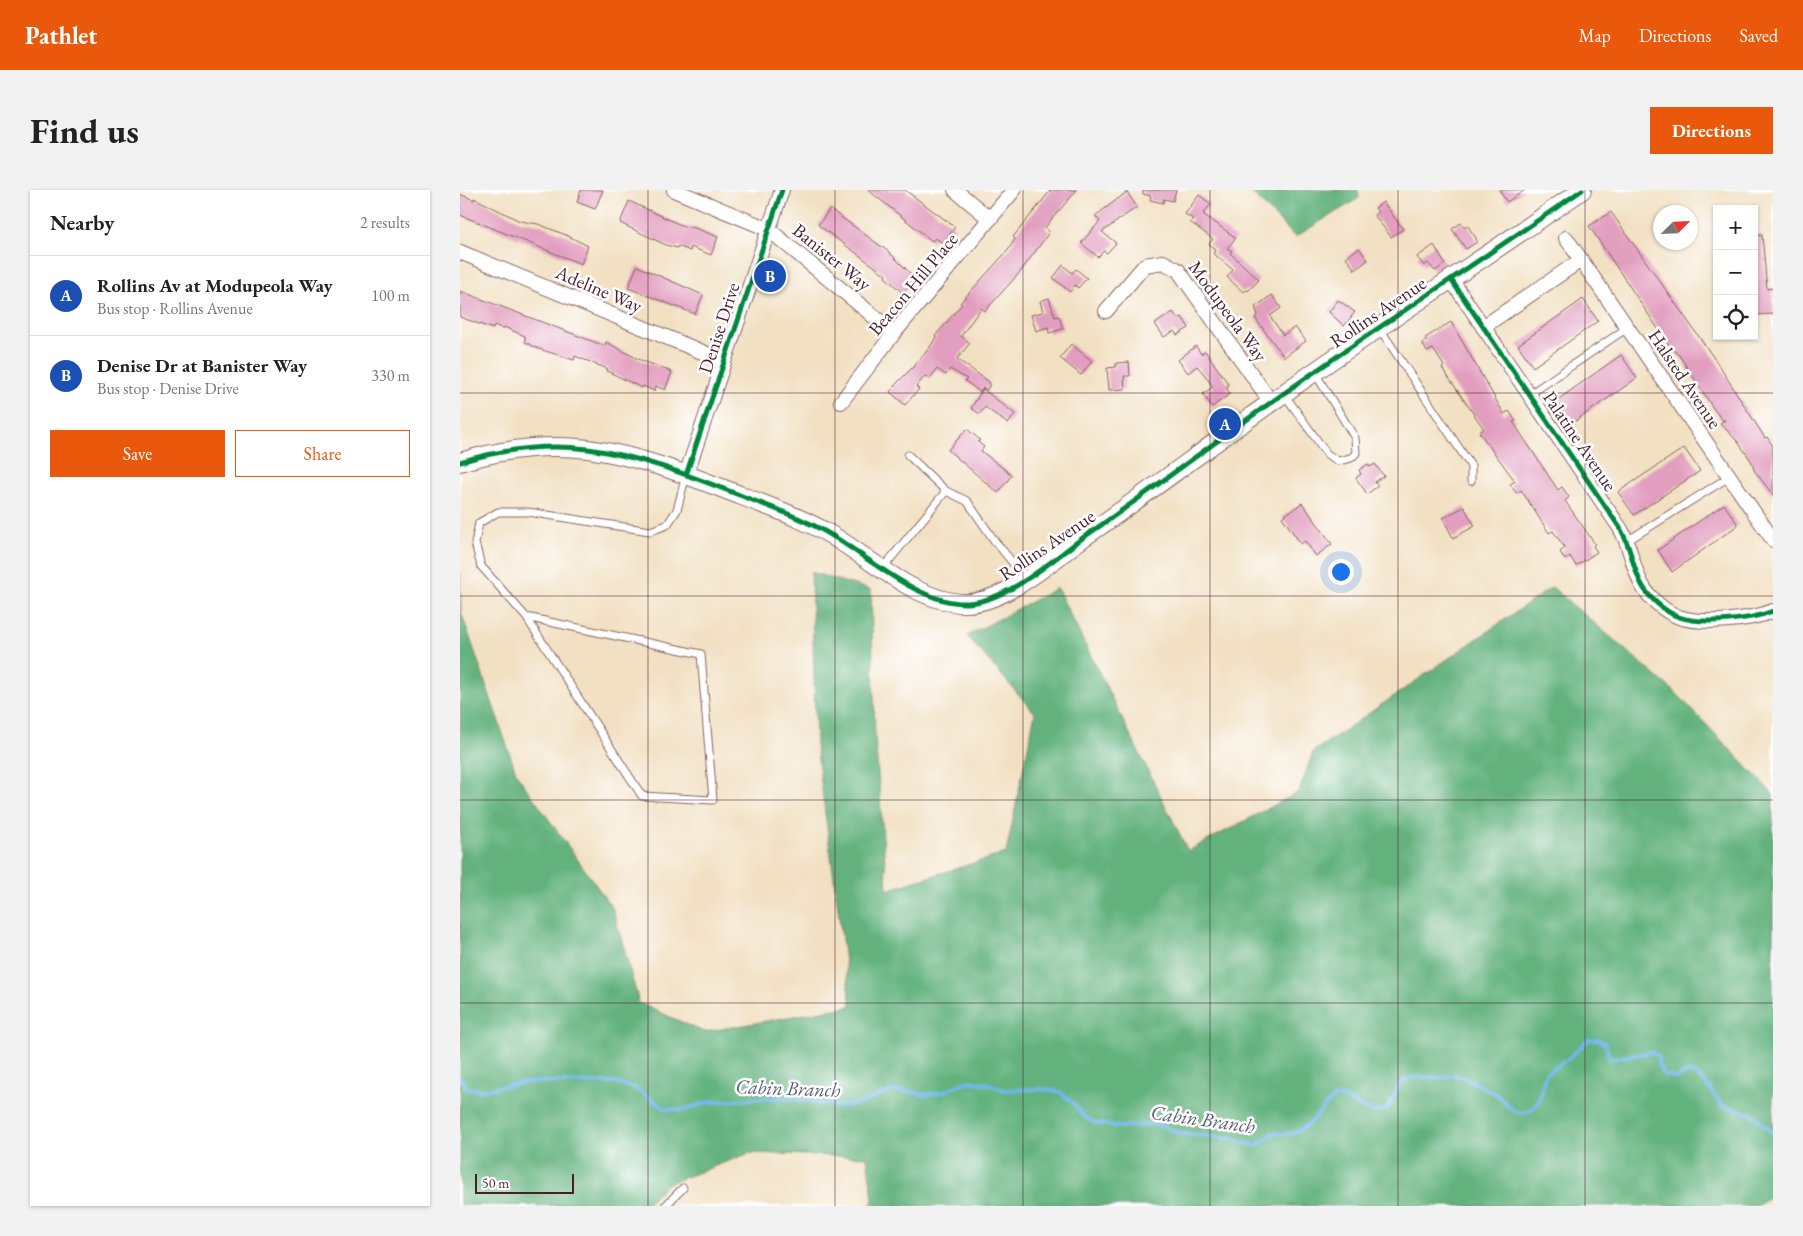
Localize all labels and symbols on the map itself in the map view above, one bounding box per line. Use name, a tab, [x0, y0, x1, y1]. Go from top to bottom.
north arrow	[1653, 205, 1698, 250]
street label: Banister Way	[787, 218, 877, 297]
street label: Beacon Hill Place	[863, 227, 963, 341]
street label: Modupeola Way	[1183, 255, 1274, 367]
pin: B	[754, 257, 786, 295]
street label: Adeline Way	[551, 259, 647, 319]
street label: Rollins Avenue	[1325, 271, 1431, 353]
street label: Denise Drive	[693, 279, 745, 377]
street label: Halsted Avenue	[1643, 324, 1727, 434]
street label: Palatine Avenue	[1537, 386, 1623, 496]
pin: A	[1209, 405, 1241, 443]
street label: Rollins Avenue	[994, 504, 1100, 586]
your location	[1328, 559, 1354, 585]
water label: Cabin Branch	[735, 1073, 841, 1103]
water label: Cabin Branch	[1149, 1099, 1257, 1139]
scale bar	[475, 1171, 574, 1194]

